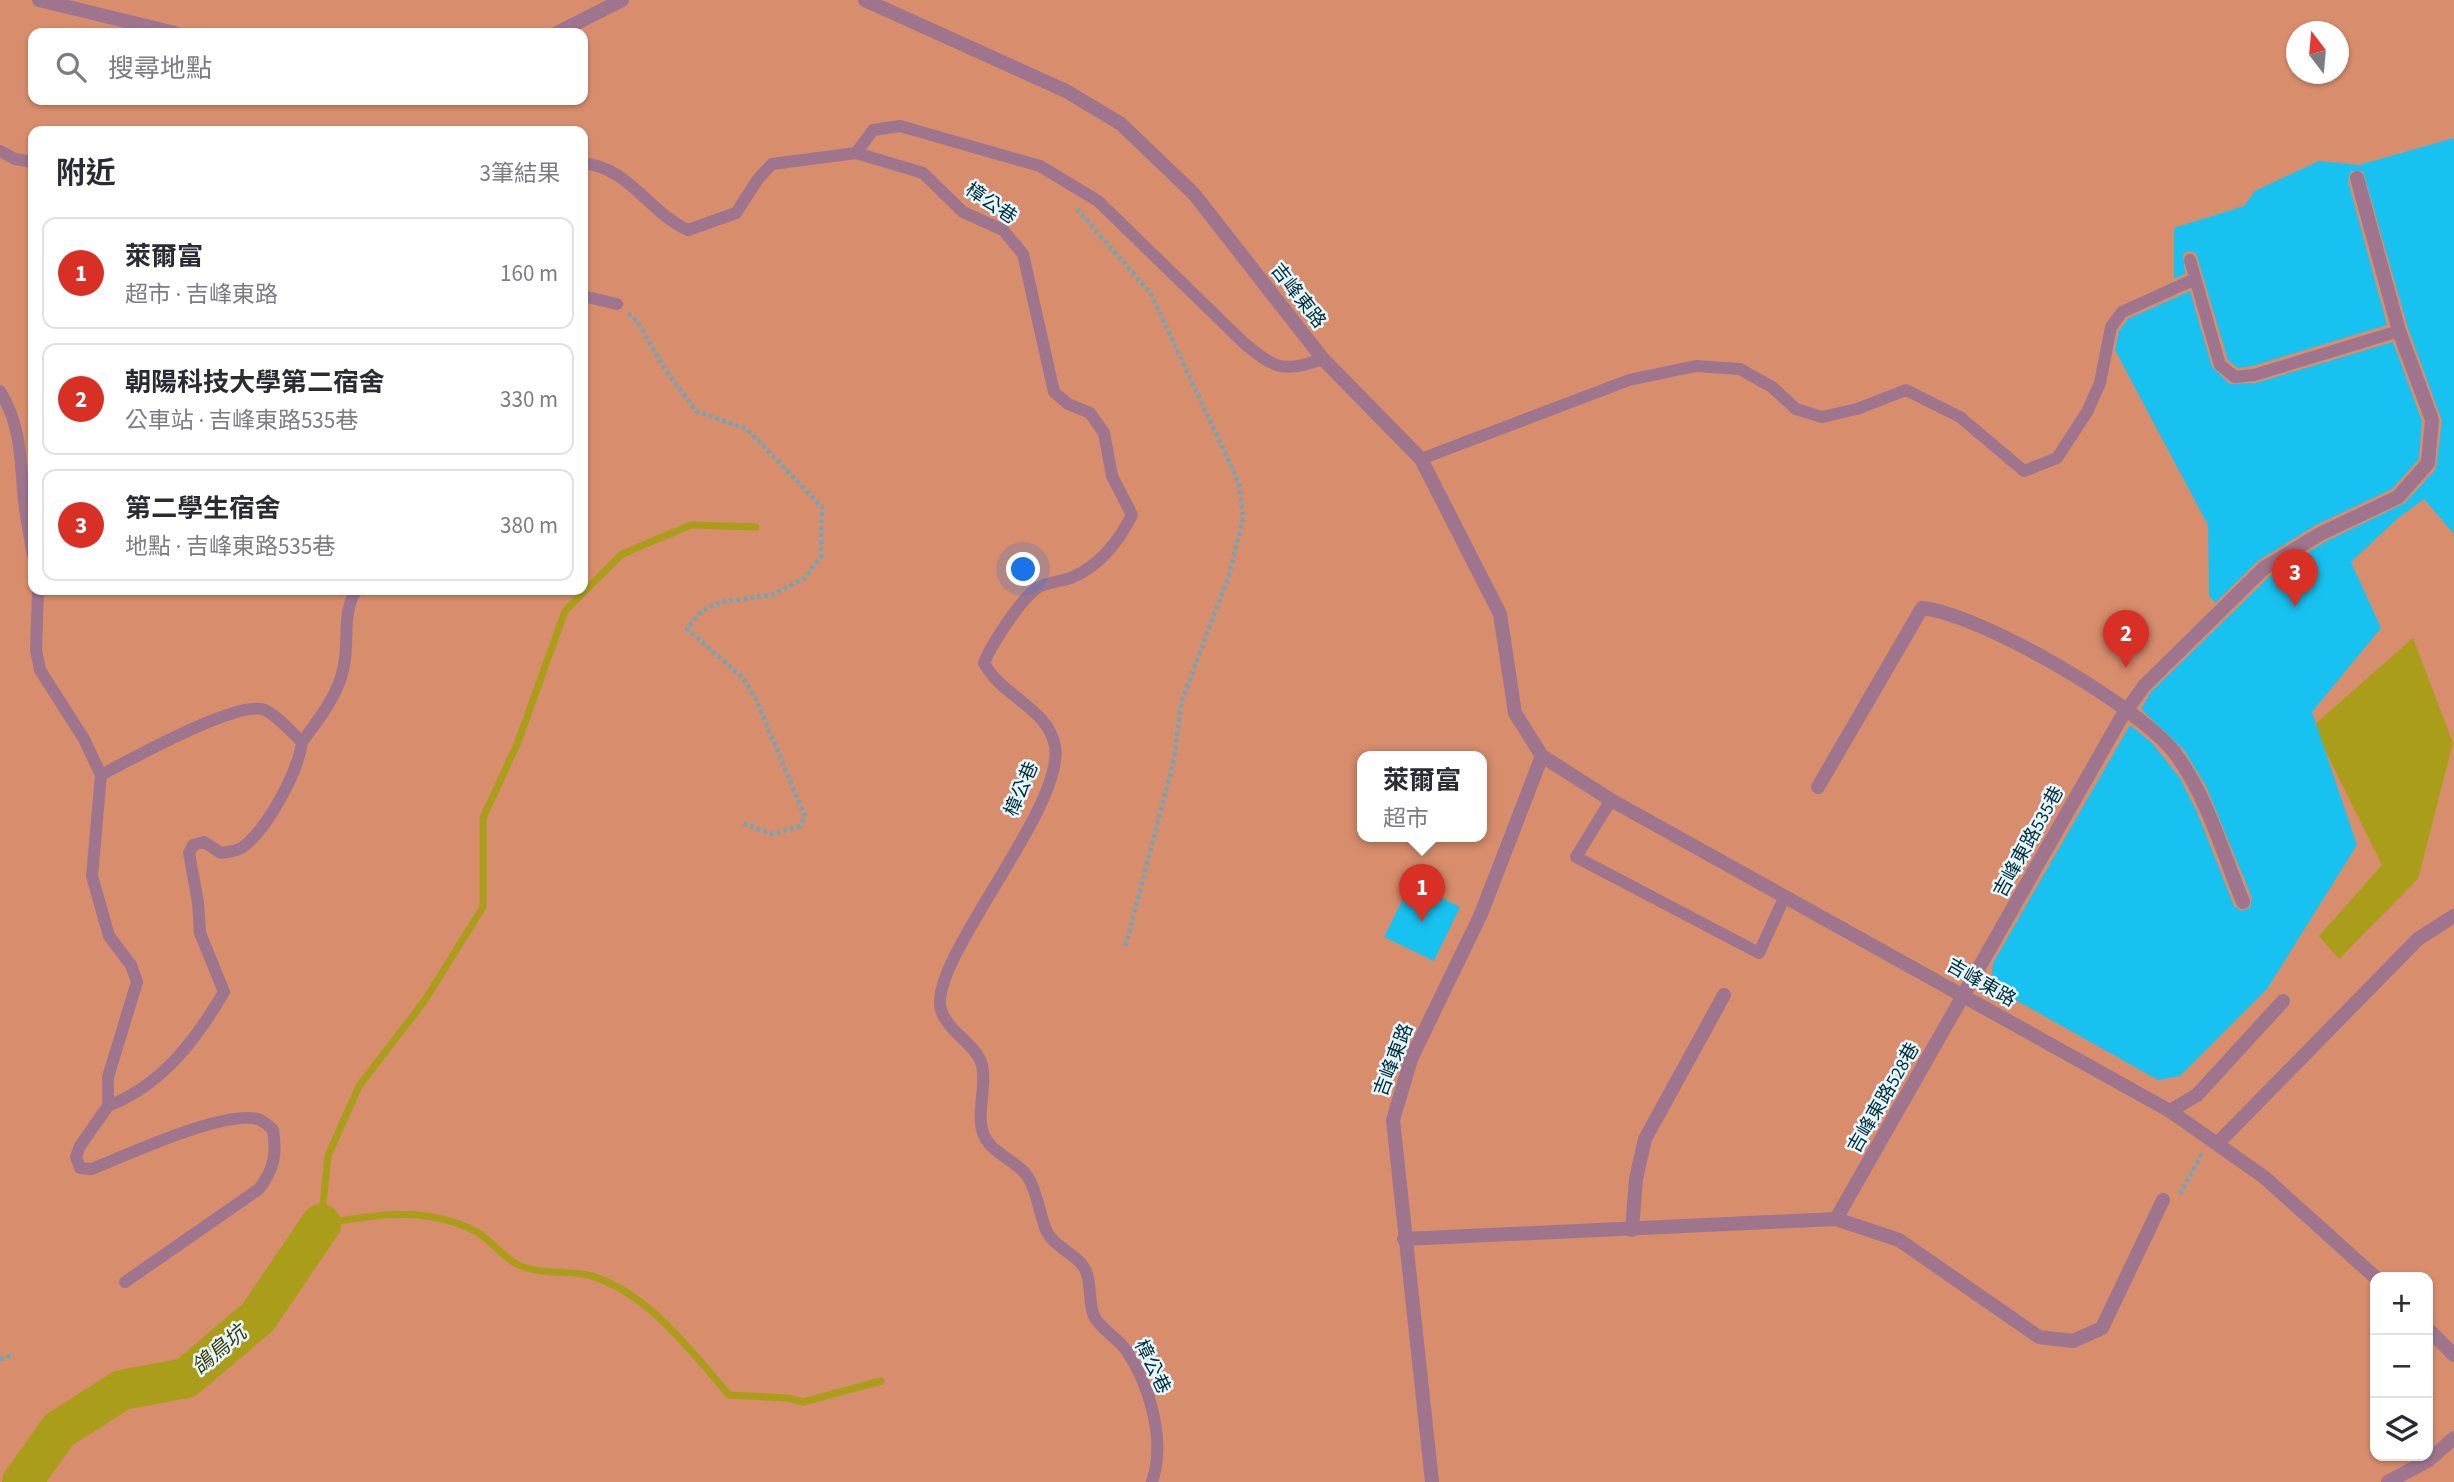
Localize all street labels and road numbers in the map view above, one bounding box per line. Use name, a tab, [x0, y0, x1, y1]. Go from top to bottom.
street label: 樟公巷	[960, 177, 1022, 231]
street label: 吉峰東路	[1264, 258, 1332, 334]
street label: 樟公巷	[998, 757, 1046, 821]
street label: 吉峰東路535巷	[1987, 782, 2071, 902]
street label: 吉峰東路	[1941, 952, 2021, 1014]
street label: 吉峰東路	[1368, 1020, 1420, 1100]
street label: 吉峰東路528巷	[1841, 1038, 1927, 1158]
street label: 樟公巷	[1127, 1335, 1177, 1399]

